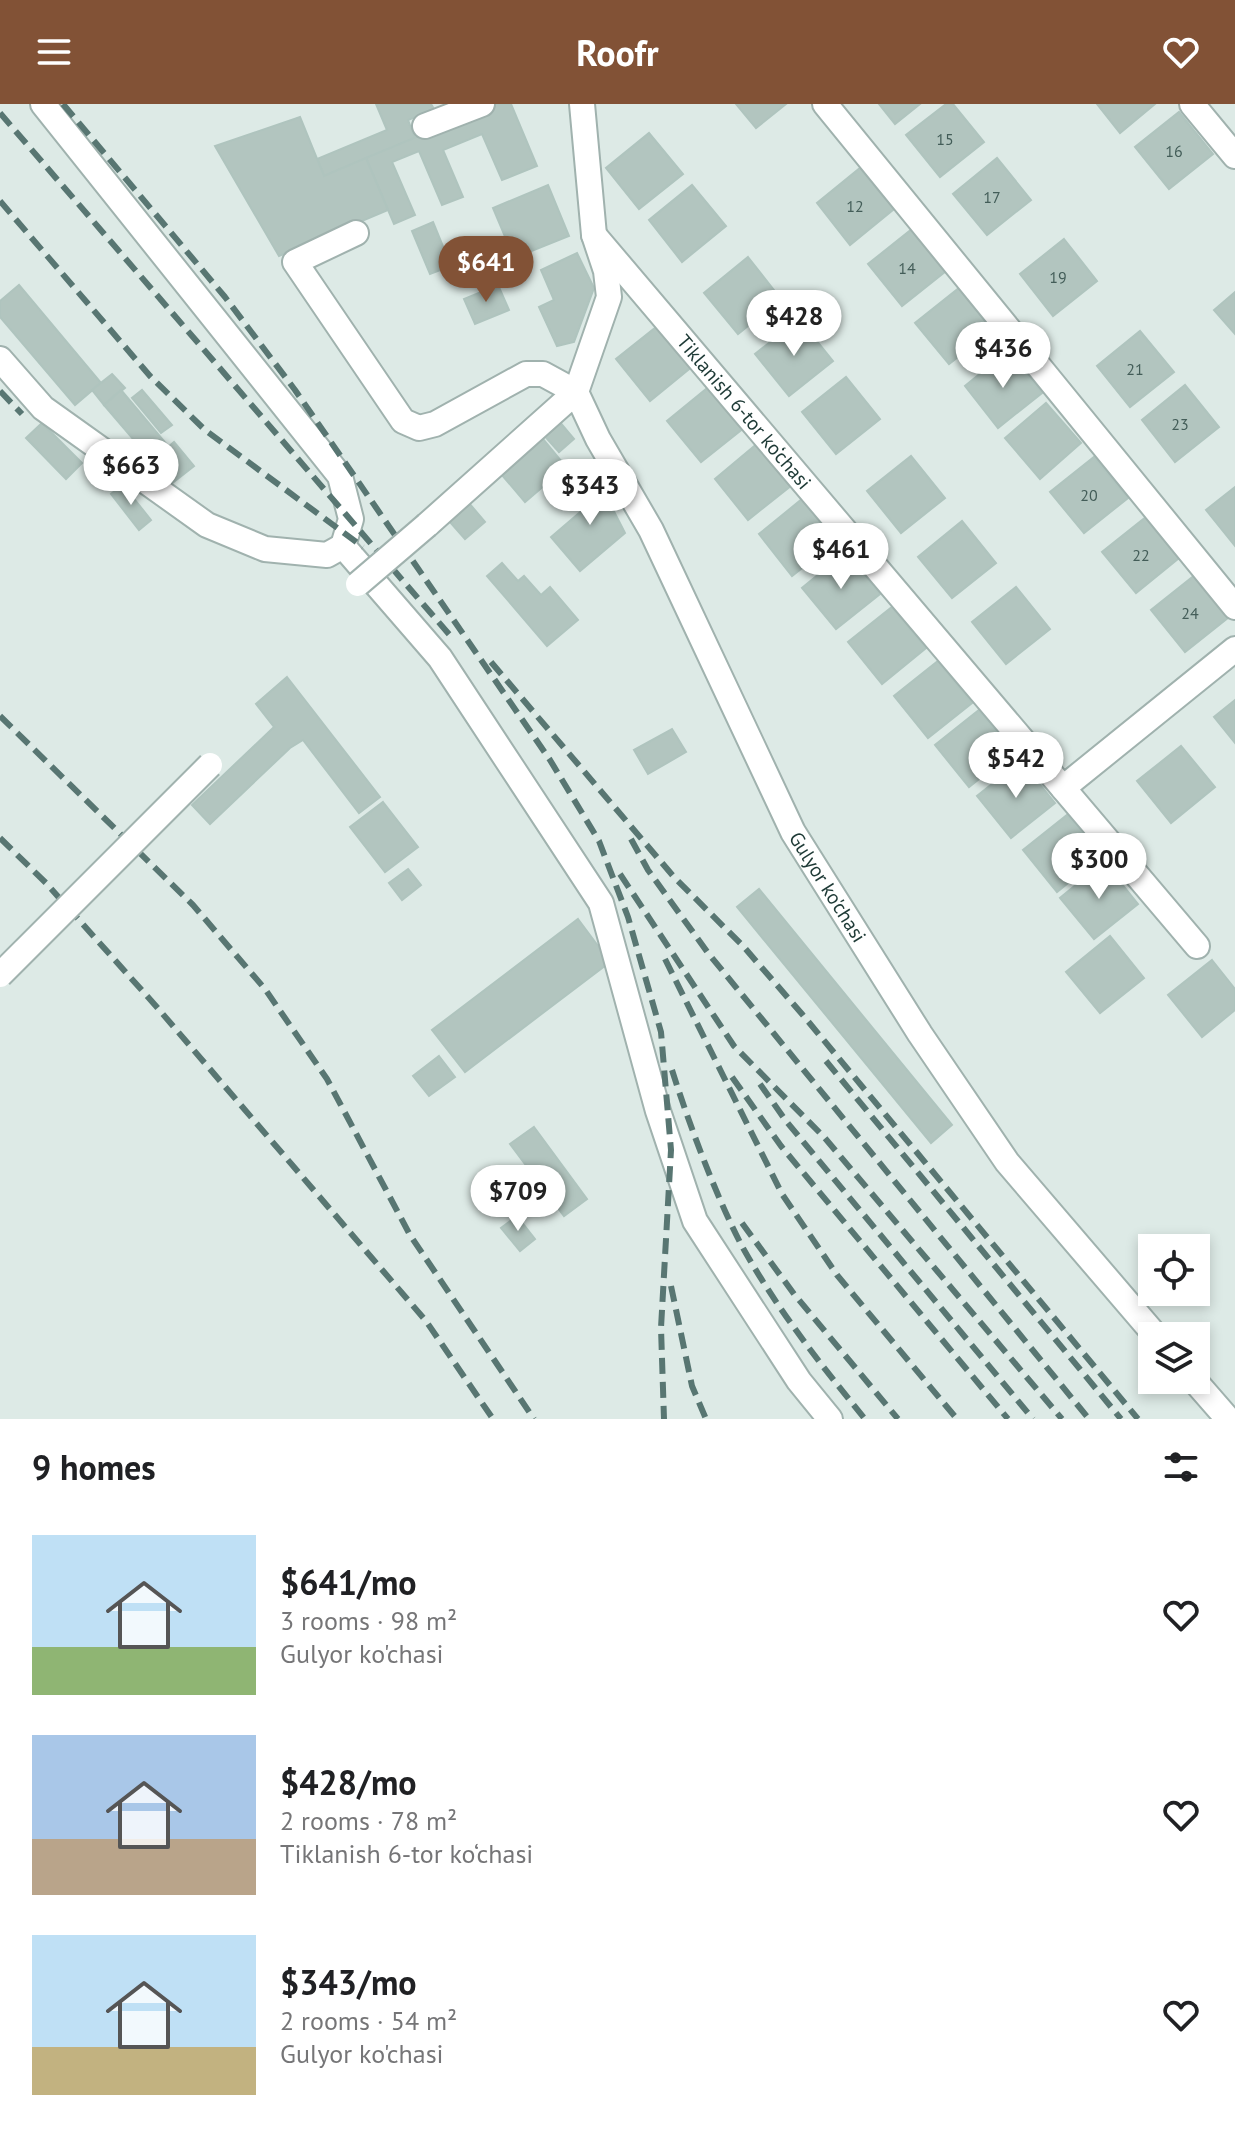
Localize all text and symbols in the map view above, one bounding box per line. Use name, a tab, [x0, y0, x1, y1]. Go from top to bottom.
text: Roofr	[576, 29, 659, 76]
icon: menu	[32, 30, 76, 74]
icon: heart	[1159, 30, 1203, 74]
house number: 15	[936, 129, 954, 149]
house number: 16	[1165, 141, 1183, 161]
house number: 17	[983, 187, 1001, 207]
house number: 12	[846, 196, 864, 216]
pin: $641	[439, 236, 533, 304]
text: $641	[457, 245, 515, 278]
house number: 14	[898, 258, 916, 278]
house number: 19	[1049, 267, 1067, 287]
pin: $428	[747, 290, 841, 358]
text: $428	[765, 299, 823, 332]
pin: $436	[956, 322, 1050, 390]
street label: Tiklanish 6-tor ko‘chasi	[671, 329, 817, 495]
text: $436	[974, 331, 1032, 364]
house number: 21	[1126, 359, 1144, 379]
house number: 23	[1171, 414, 1189, 434]
pin: $663	[84, 439, 178, 507]
text: $663	[102, 448, 160, 481]
pin: $343	[543, 459, 637, 527]
text: $343	[561, 468, 619, 501]
house number: 20	[1080, 485, 1098, 505]
pin: $461	[794, 523, 888, 591]
text: $461	[812, 532, 870, 565]
house number: 22	[1132, 545, 1150, 565]
house number: 24	[1181, 603, 1199, 623]
pin: $542	[969, 732, 1063, 800]
text: $542	[987, 741, 1045, 774]
street label: Gulyor ko'chasi	[783, 827, 872, 947]
pin: $300	[1052, 833, 1146, 901]
text: $300	[1070, 842, 1128, 875]
pin: $709	[471, 1165, 565, 1233]
text: $709	[489, 1174, 547, 1207]
map controls	[1138, 1234, 1210, 1394]
button: locate	[1138, 1234, 1210, 1306]
button: layers	[1138, 1322, 1210, 1394]
text: 9 homes	[32, 1445, 156, 1489]
icon: filters	[1159, 1445, 1203, 1489]
text: $641/mo	[280, 1560, 417, 1604]
icon: home	[96, 1567, 192, 1663]
icon: heart	[1159, 1593, 1203, 1637]
text: 3 rooms · 98 m²	[280, 1604, 457, 1637]
text: Gulyor ko'chasi	[280, 1637, 444, 1670]
text: $428/mo	[280, 1760, 417, 1804]
icon: home	[96, 1767, 192, 1863]
icon: heart	[1159, 1793, 1203, 1837]
text: 2 rooms · 78 m²	[280, 1804, 457, 1837]
text: Tiklanish 6-tor ko‘chasi	[280, 1837, 533, 1870]
text: $343/mo	[280, 1960, 417, 2004]
icon: home	[96, 1967, 192, 2063]
icon: heart	[1159, 1993, 1203, 2037]
text: 2 rooms · 54 m²	[280, 2004, 457, 2037]
text: Gulyor ko'chasi	[280, 2037, 444, 2070]

